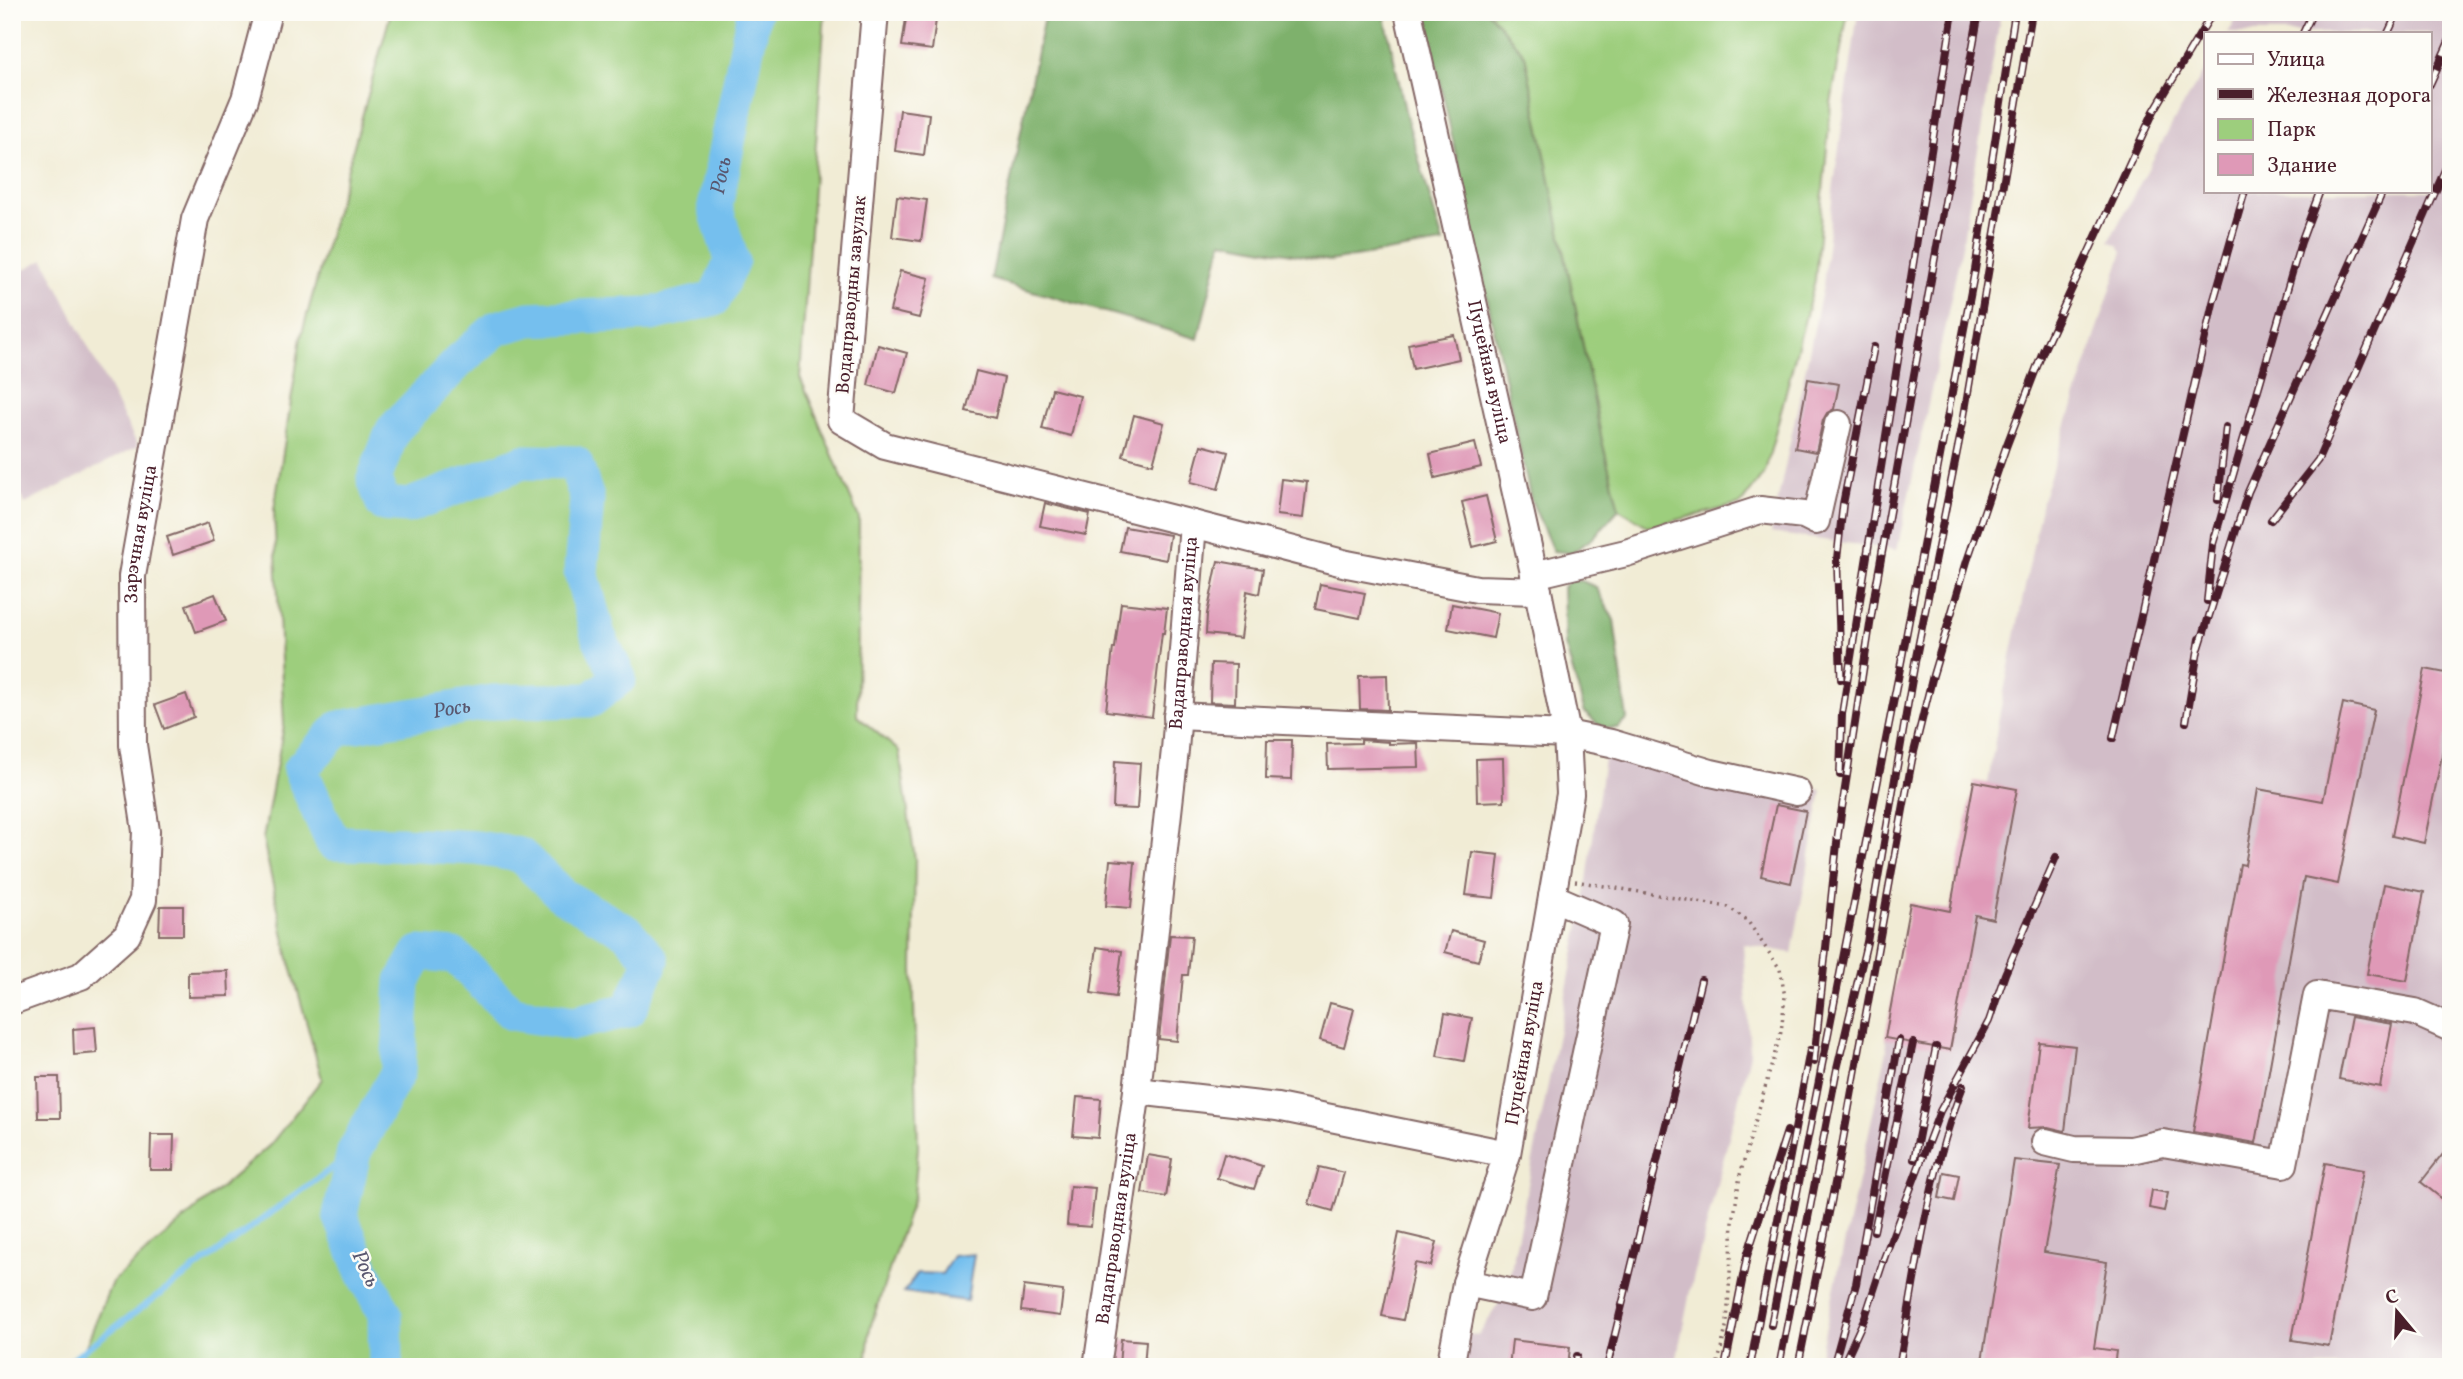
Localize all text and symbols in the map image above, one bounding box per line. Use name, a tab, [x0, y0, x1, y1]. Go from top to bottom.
legend	[2204, 32, 2432, 192]
text: Улица	[2267, 46, 2325, 75]
text: Железная дорога	[2267, 82, 2431, 111]
text: Парк	[2267, 116, 2316, 145]
text: Здание	[2267, 152, 2337, 181]
water label: Рось	[703, 154, 739, 197]
street label: Водаправодны завулак	[830, 195, 874, 395]
street label: Пуцейная вуліца	[1460, 298, 1518, 447]
street label: Зарэчная вуліца	[119, 463, 164, 604]
street label: Вадаправодная вуліца	[1164, 535, 1205, 731]
water label: Рось	[431, 691, 473, 726]
street label: Пуцейная вуліца	[1499, 978, 1551, 1128]
street label: Вадаправодная вуліца	[1090, 1130, 1144, 1326]
water label: Рось	[344, 1246, 386, 1293]
north arrow	[2362, 1278, 2432, 1348]
text: С	[2382, 1284, 2402, 1312]

